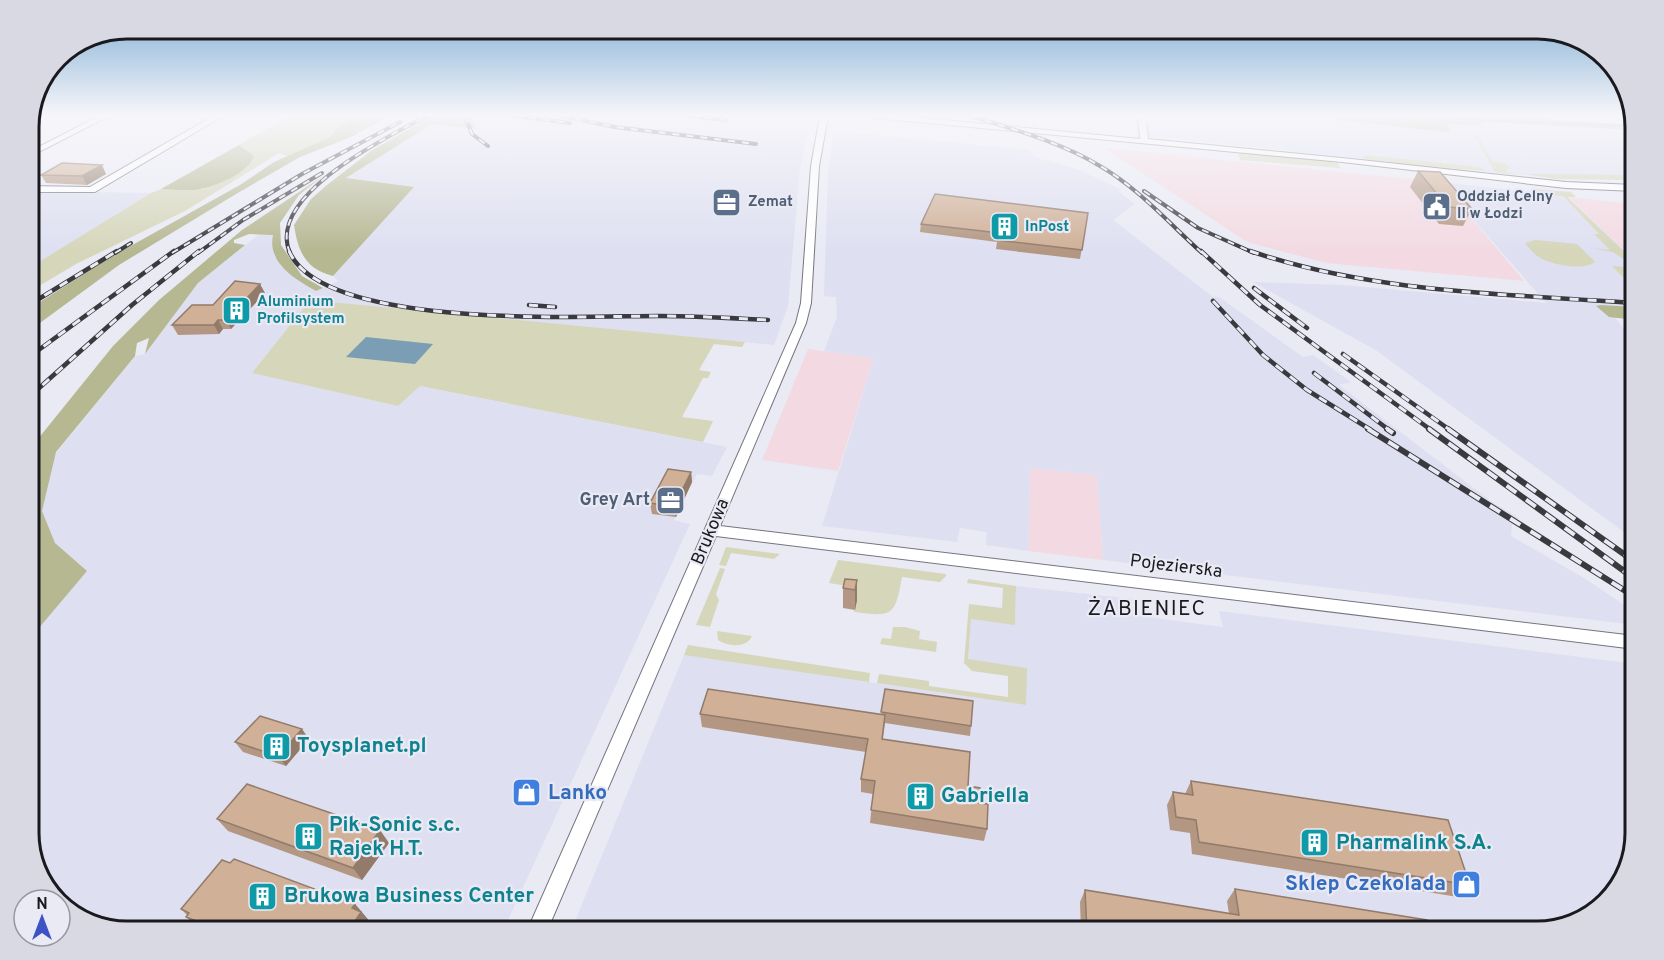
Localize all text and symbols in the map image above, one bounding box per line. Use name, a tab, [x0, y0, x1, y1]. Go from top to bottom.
office icon: Zemat	[711, 186, 743, 218]
place label: Oddział Celny II w Łodzi	[1457, 188, 1554, 224]
public building icon: Oddział Celny II w Łodzi	[1420, 190, 1452, 222]
place label: Zemat	[748, 193, 793, 212]
building icon: InPost	[988, 211, 1020, 243]
place label: InPost	[1025, 218, 1069, 237]
place label: Aluminium Profilsystem	[257, 293, 345, 329]
building icon: Aluminium Profilsystem	[220, 295, 252, 327]
office icon: Grey Art	[655, 484, 687, 516]
place label: Grey Art	[579, 489, 650, 512]
street label: Brukowa	[687, 495, 735, 569]
street label: Pojezierska	[1128, 550, 1224, 584]
district label: ŻABIENIEC	[1087, 596, 1207, 623]
building icon: Toysplanet.pl	[260, 730, 292, 762]
place label: Toysplanet.pl	[297, 733, 427, 760]
shop icon: Lanko	[511, 777, 543, 809]
place label: Lanko	[548, 780, 607, 807]
building icon: Gabriella	[904, 780, 936, 812]
place label: Gabriella	[941, 783, 1029, 810]
place label: Pik-Sonic s.c. Rajek H.T.	[329, 812, 460, 863]
building icon: Pik-Sonic s.c. Rajek H.T.	[292, 821, 324, 853]
building icon: Pharmalink S.A.	[1299, 827, 1331, 859]
place label: Pharmalink S.A.	[1336, 830, 1492, 857]
shop icon: Sklep Czekolada	[1451, 868, 1483, 900]
place label: Sklep Czekolada	[1285, 871, 1446, 898]
building icon: Brukowa Business Center	[247, 880, 279, 912]
place label: Brukowa Business Center	[284, 883, 534, 910]
north arrow	[12, 888, 72, 948]
text: N	[36, 895, 48, 915]

